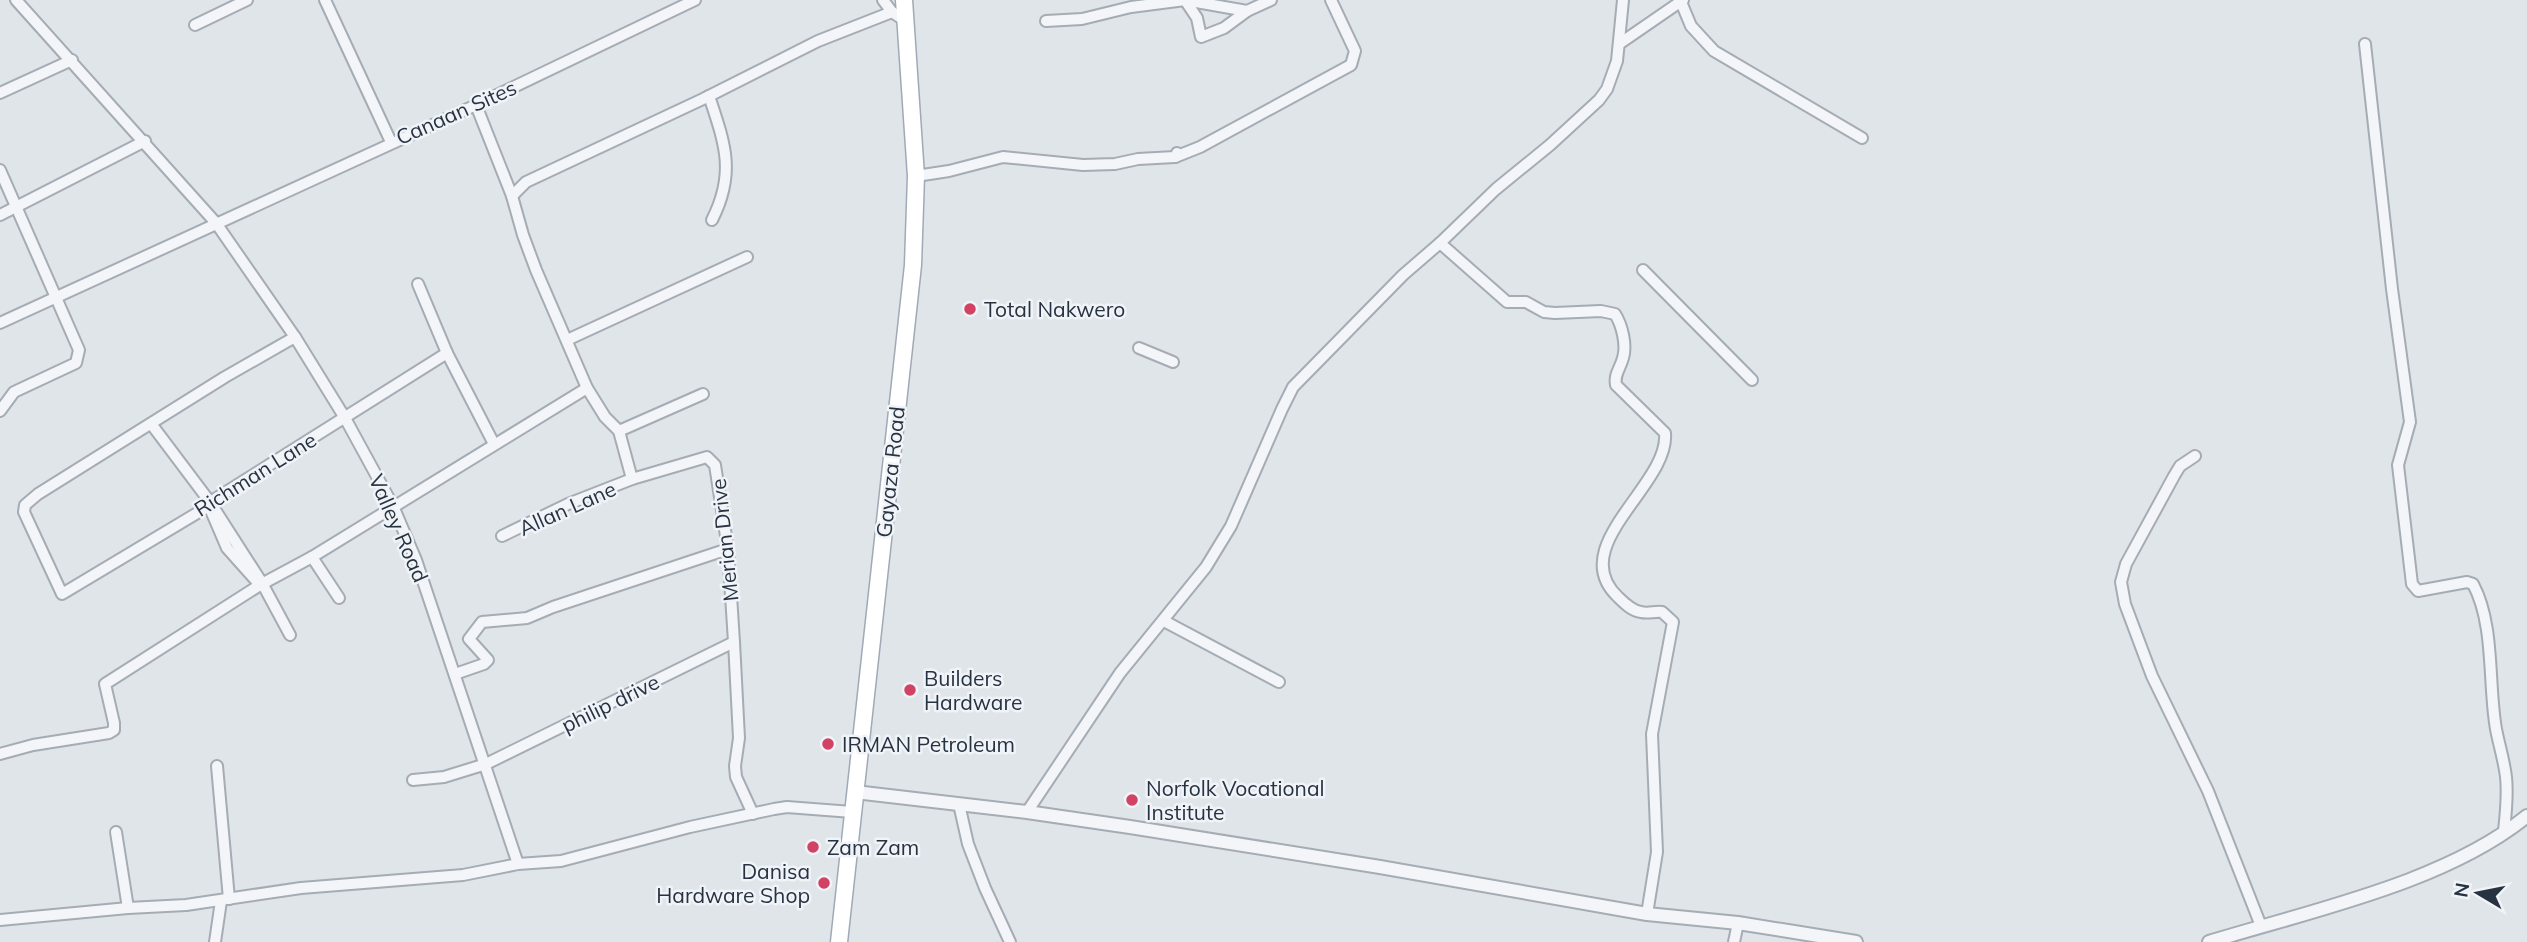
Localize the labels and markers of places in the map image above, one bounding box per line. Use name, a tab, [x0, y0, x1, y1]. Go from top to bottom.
place label: Total Nakwero	[984, 296, 1125, 322]
marker: Total Nakwero	[962, 301, 978, 317]
place label: Builders Hardware	[924, 665, 1022, 715]
marker: Builders Hardware	[902, 682, 918, 698]
place label: IRMAN Petroleum	[842, 731, 1015, 757]
marker: IRMAN Petroleum	[820, 736, 836, 752]
place label: Norfolk Vocational Institute	[1146, 775, 1325, 825]
marker: Norfolk Vocational Institute	[1124, 792, 1140, 808]
place label: Zam Zam	[827, 834, 919, 860]
marker: Zam Zam	[805, 839, 821, 855]
place label: Danisa Hardware Shop	[656, 858, 810, 908]
marker: Danisa Hardware Shop	[816, 875, 832, 891]

